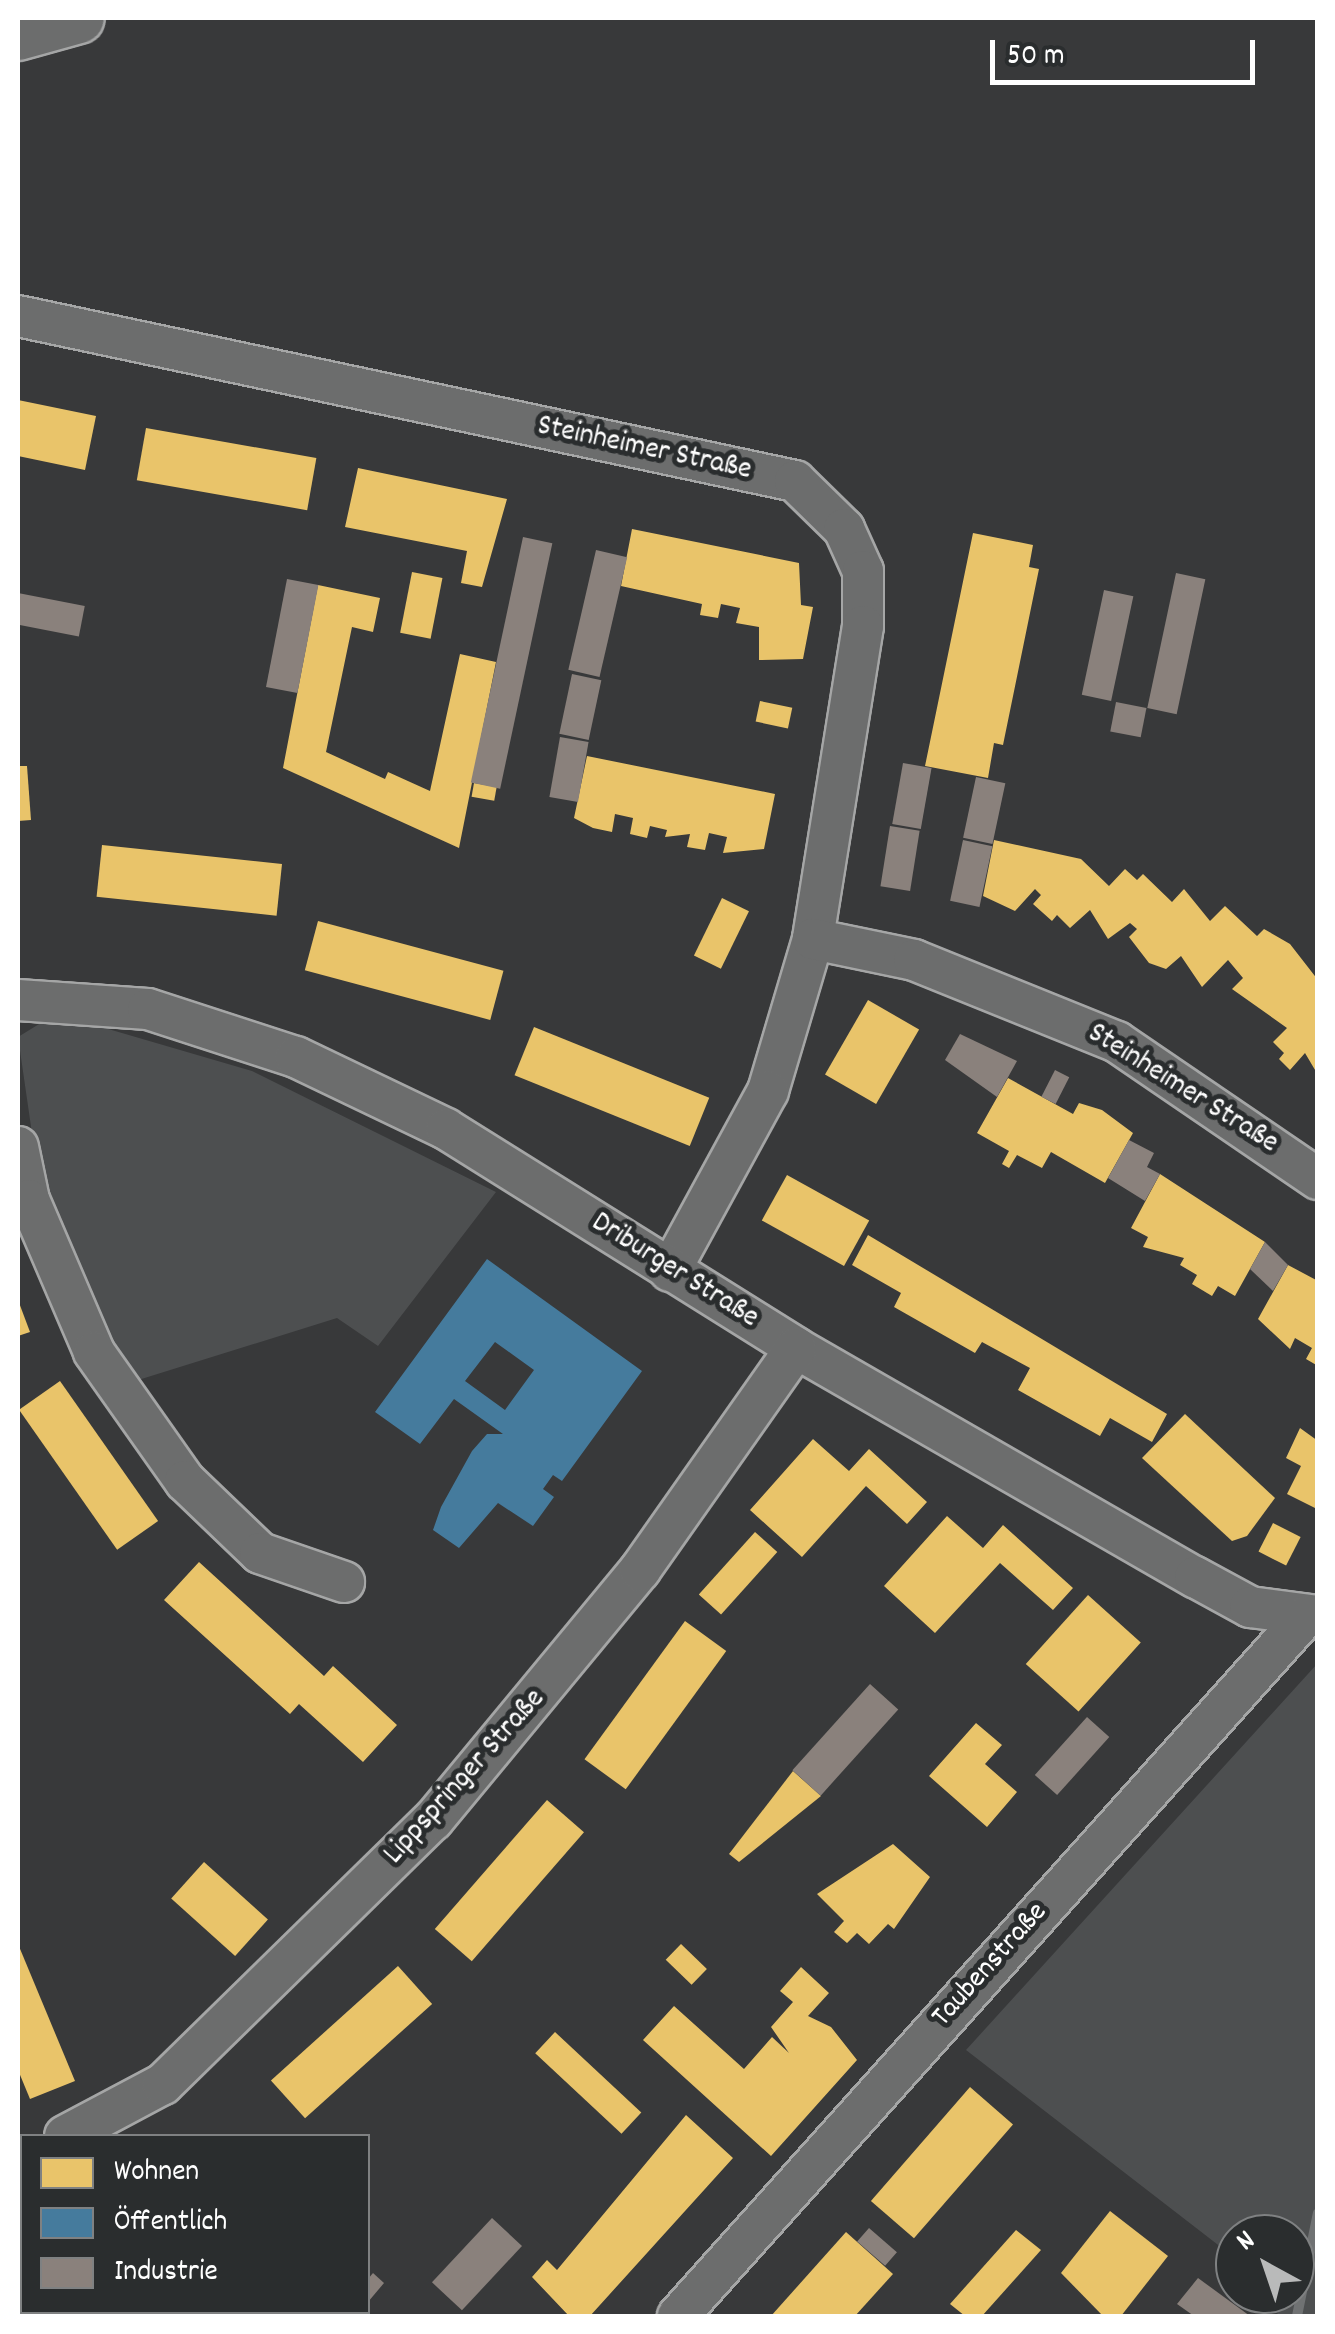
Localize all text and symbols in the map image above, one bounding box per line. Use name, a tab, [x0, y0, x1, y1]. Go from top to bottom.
scale bar	[995, 20, 1260, 82]
text: 50 m	[1007, 36, 1065, 79]
street label: Steinheimer Straße	[534, 410, 754, 490]
street label: Steinheimer Straße	[1080, 1017, 1284, 1163]
street label: Driburger Straße	[584, 1206, 764, 1338]
street label: Lippspringer Straße	[378, 1683, 554, 1873]
street label: Taubenstraße	[926, 1896, 1056, 2036]
legend	[20, 2134, 370, 2314]
text: Wohnen	[114, 2152, 199, 2195]
text: Öffentlich	[114, 2202, 227, 2245]
north arrow	[1215, 2214, 1315, 2314]
text: N	[1229, 2223, 1265, 2262]
text: Industrie	[114, 2252, 218, 2295]

